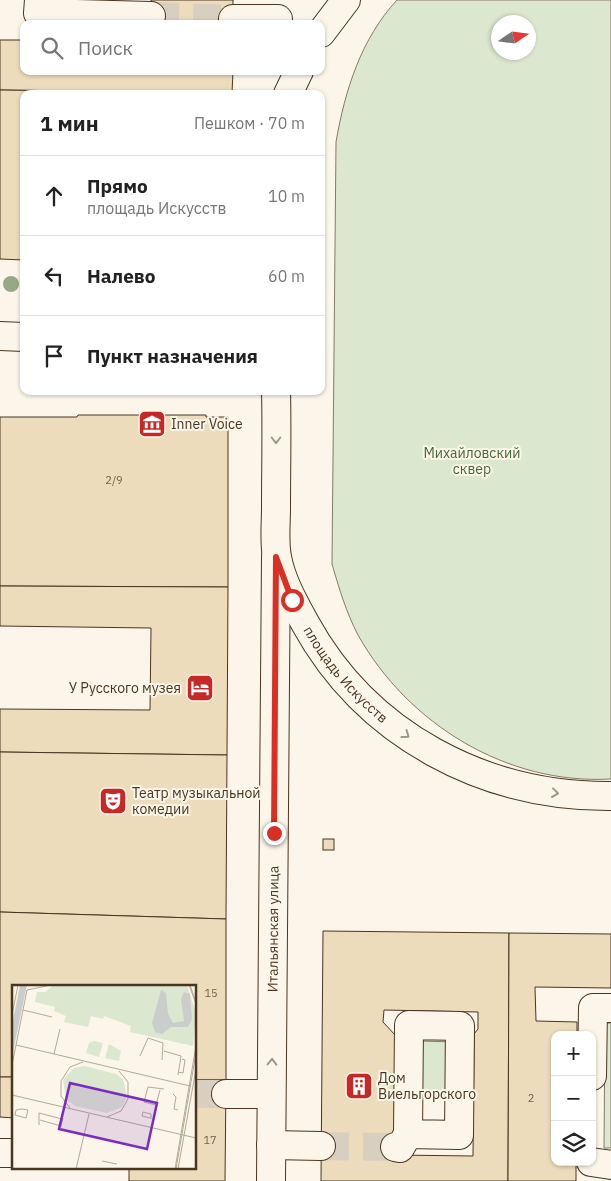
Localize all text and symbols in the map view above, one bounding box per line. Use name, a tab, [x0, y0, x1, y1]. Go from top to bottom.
north arrow	[491, 15, 536, 60]
search box	[20, 20, 325, 75]
icon: search	[38, 34, 66, 62]
text: Поиск	[78, 36, 133, 60]
text: 1 мин	[40, 109, 99, 137]
text: Пешком · 70 m	[194, 113, 305, 133]
text: Прямо	[87, 174, 148, 198]
icon: ahead	[40, 182, 68, 210]
text: 10 m	[268, 186, 305, 206]
text: площадь Искусств	[87, 198, 226, 218]
icon: left	[40, 262, 68, 290]
text: Налево	[87, 264, 156, 288]
text: 60 m	[268, 266, 305, 286]
icon: arrive	[40, 342, 68, 370]
text: Пункт назначения	[87, 344, 258, 368]
museum icon: Inner Voice	[137, 409, 167, 439]
place label: Inner Voice	[171, 415, 243, 433]
one-way arrow	[271, 436, 281, 444]
park label: Михайловский сквер	[423, 444, 521, 478]
house number: 2/9	[105, 473, 123, 487]
route start	[281, 589, 304, 612]
street label: площадь Искусств	[300, 623, 392, 727]
hotel icon: У Русского музея	[185, 673, 215, 703]
place label: У Русского музея	[69, 679, 181, 697]
one-way arrow	[400, 729, 410, 738]
place label: Театр музыкальной комедии	[132, 784, 261, 818]
theatre icon: Театр музыкальной комедии	[98, 786, 128, 816]
one-way arrow	[552, 787, 560, 798]
route end	[263, 822, 286, 845]
street label: Итальянская улица	[264, 865, 283, 992]
inset map	[12, 985, 196, 1168]
house number: 15	[204, 986, 218, 1000]
map controls	[551, 1031, 596, 1166]
button: +	[551, 1031, 596, 1076]
one-way arrow	[266, 1058, 277, 1066]
place label: Дом Виельгорского	[378, 1069, 476, 1103]
building icon: Дом Виельгорского	[344, 1071, 374, 1101]
button: −	[551, 1076, 596, 1121]
house number: 2	[528, 1091, 534, 1105]
button: layers	[551, 1121, 596, 1166]
house number: 17	[203, 1133, 217, 1147]

